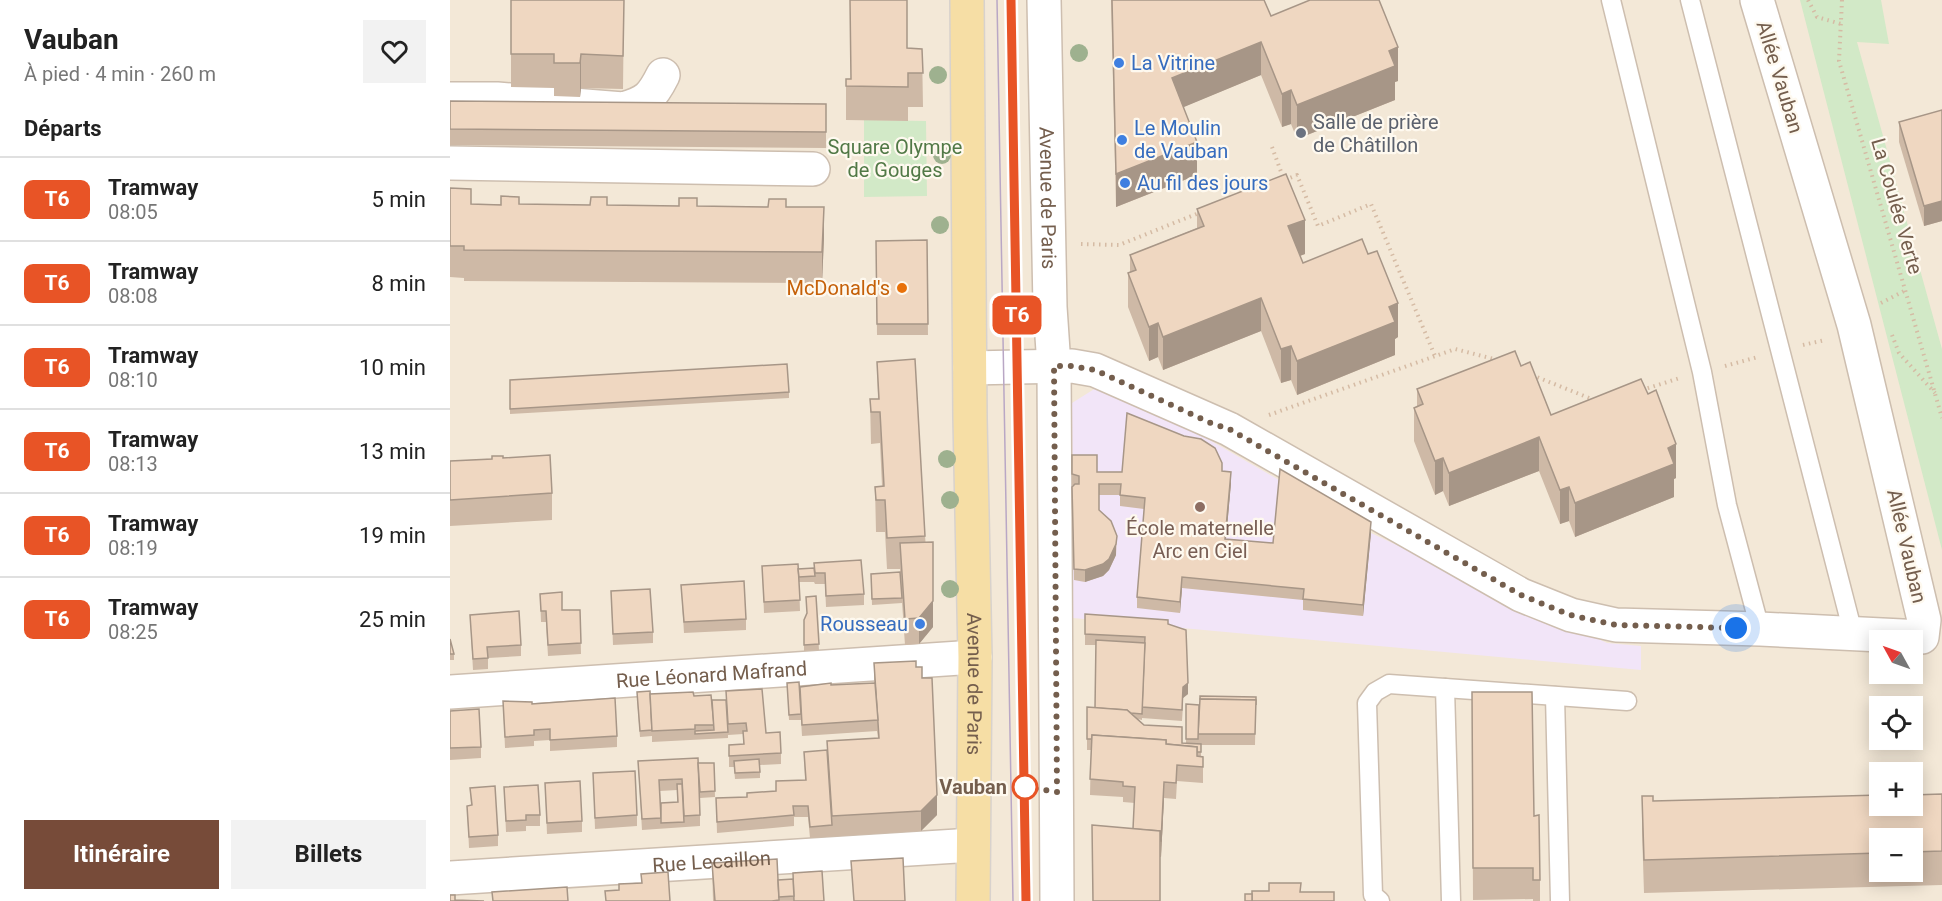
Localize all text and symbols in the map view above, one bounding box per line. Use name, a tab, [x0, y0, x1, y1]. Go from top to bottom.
street label: Allée Vauban	[1752, 18, 1808, 136]
button: heart	[363, 20, 426, 83]
text: Vauban	[24, 23, 119, 56]
place label: La Vitrine	[1131, 51, 1215, 75]
marker: La Vitrine	[1112, 56, 1126, 70]
text: À pied · 4 min · 260 m	[24, 62, 216, 86]
place label: Salle de prière de Châtillon	[1313, 110, 1439, 157]
text: Départs	[24, 116, 102, 141]
place label: Le Moulin de Vauban	[1134, 116, 1228, 163]
street label: Avenue de Paris	[1034, 126, 1061, 270]
marker: Salle de prière de Châtillon	[1294, 126, 1308, 140]
marker: Le Moulin de Vauban	[1115, 133, 1129, 147]
park label: Square Olympe de Gouges	[828, 135, 962, 182]
street label: La Coulée Verte	[1866, 135, 1928, 277]
place label: Au fil des jours	[1137, 171, 1268, 195]
text: Tramway	[108, 175, 198, 200]
marker: Au fil des jours	[1118, 176, 1132, 190]
text: T6	[44, 187, 70, 211]
text: 5 min	[371, 187, 426, 212]
text: 08:05	[108, 200, 158, 224]
text: Tramway	[108, 259, 198, 284]
text: T6	[44, 271, 70, 295]
text: 8 min	[371, 271, 426, 296]
place label: McDonald's	[786, 276, 890, 300]
marker: McDonald's	[895, 281, 909, 295]
text: 08:08	[108, 284, 158, 308]
line badge: T6	[990, 296, 1044, 334]
text: T6	[1004, 303, 1030, 327]
text: Tramway	[108, 343, 198, 368]
text: T6	[44, 355, 70, 379]
text: 10 min	[359, 355, 426, 380]
text: 08:10	[108, 368, 158, 392]
text: Tramway	[108, 427, 198, 452]
text: T6	[44, 439, 70, 463]
text: 13 min	[359, 439, 426, 464]
text: 08:13	[108, 452, 158, 476]
street label: Allée Vauban	[1882, 487, 1932, 605]
marker: École maternelle Arc en Ciel	[1193, 500, 1207, 514]
text: Tramway	[108, 511, 198, 536]
place label: École maternelle Arc en Ciel	[1126, 516, 1274, 563]
text: T6	[44, 523, 70, 547]
text: 19 min	[359, 523, 426, 548]
text: 08:19	[108, 536, 158, 560]
text: Tramway	[108, 595, 198, 620]
text: T6	[44, 607, 70, 631]
text: 25 min	[359, 607, 426, 632]
place label: Rousseau	[820, 612, 908, 636]
street label: Avenue de Paris	[962, 612, 987, 755]
your location	[1721, 613, 1751, 643]
marker: Rousseau	[913, 617, 927, 631]
text: 08:25	[108, 620, 158, 644]
north arrow	[1869, 630, 1923, 684]
map controls	[1869, 630, 1923, 882]
street label: Rue Léonard Mafrand	[615, 656, 808, 693]
button: locate	[1869, 696, 1923, 750]
button: +	[1869, 762, 1923, 816]
marker: Vauban	[1012, 774, 1038, 800]
place label: Vauban	[939, 775, 1007, 799]
button: Itinéraire	[24, 820, 219, 889]
button: Billets	[231, 820, 426, 889]
button: −	[1869, 828, 1923, 882]
street label: Rue Lecaillon	[651, 846, 772, 877]

